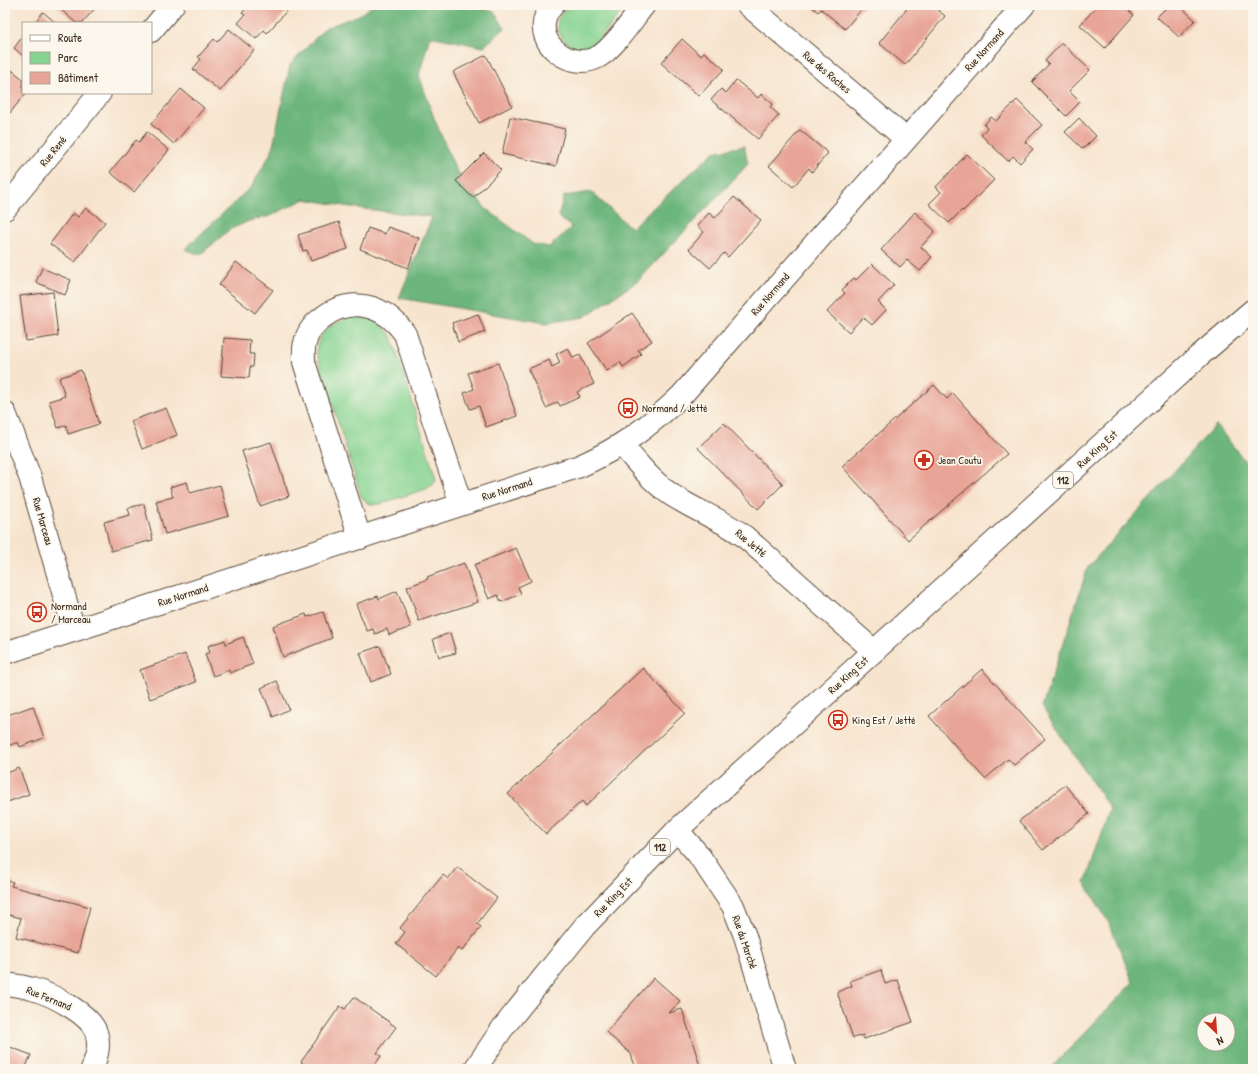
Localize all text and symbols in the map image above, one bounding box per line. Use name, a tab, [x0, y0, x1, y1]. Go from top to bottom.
legend	[22, 22, 152, 94]
street label: Rue Normand	[961, 26, 1007, 74]
text: Route	[58, 29, 82, 46]
street label: Rue des Roches	[800, 48, 854, 96]
text: Parc	[58, 49, 78, 66]
text: Bâtiment	[58, 69, 99, 86]
street label: Rue René	[37, 133, 70, 169]
street label: Rue Normand	[748, 269, 793, 318]
bus stop icon: Normand / Jetté	[617, 397, 639, 419]
place label: Normand / Jetté	[642, 401, 708, 415]
street label: Rue King Est	[1074, 427, 1120, 471]
pharmacy icon: Jean Coutu	[913, 449, 935, 471]
place label: Jean Coutu	[938, 453, 982, 467]
road number: 112	[1053, 472, 1073, 488]
street label: Rue Normand	[480, 474, 534, 504]
street label: Rue Marceau	[30, 496, 57, 547]
street label: Rue Jetté	[732, 526, 770, 561]
street label: Rue Normand	[156, 580, 210, 610]
place label: Normand / Marceau	[51, 599, 91, 626]
bus stop icon: Normand / Marceau	[26, 601, 48, 623]
street label: Rue King Est	[825, 653, 871, 697]
bus stop icon: King Est / Jetté	[827, 709, 849, 731]
place label: King Est / Jetté	[852, 713, 916, 727]
road number: 112	[650, 839, 670, 855]
street label: Rue King Est	[591, 874, 635, 920]
street label: Rue du Marché	[729, 913, 761, 971]
street label: Rue Fernand	[24, 983, 74, 1014]
north arrow	[1196, 1012, 1236, 1052]
text: N	[1214, 1033, 1226, 1049]

